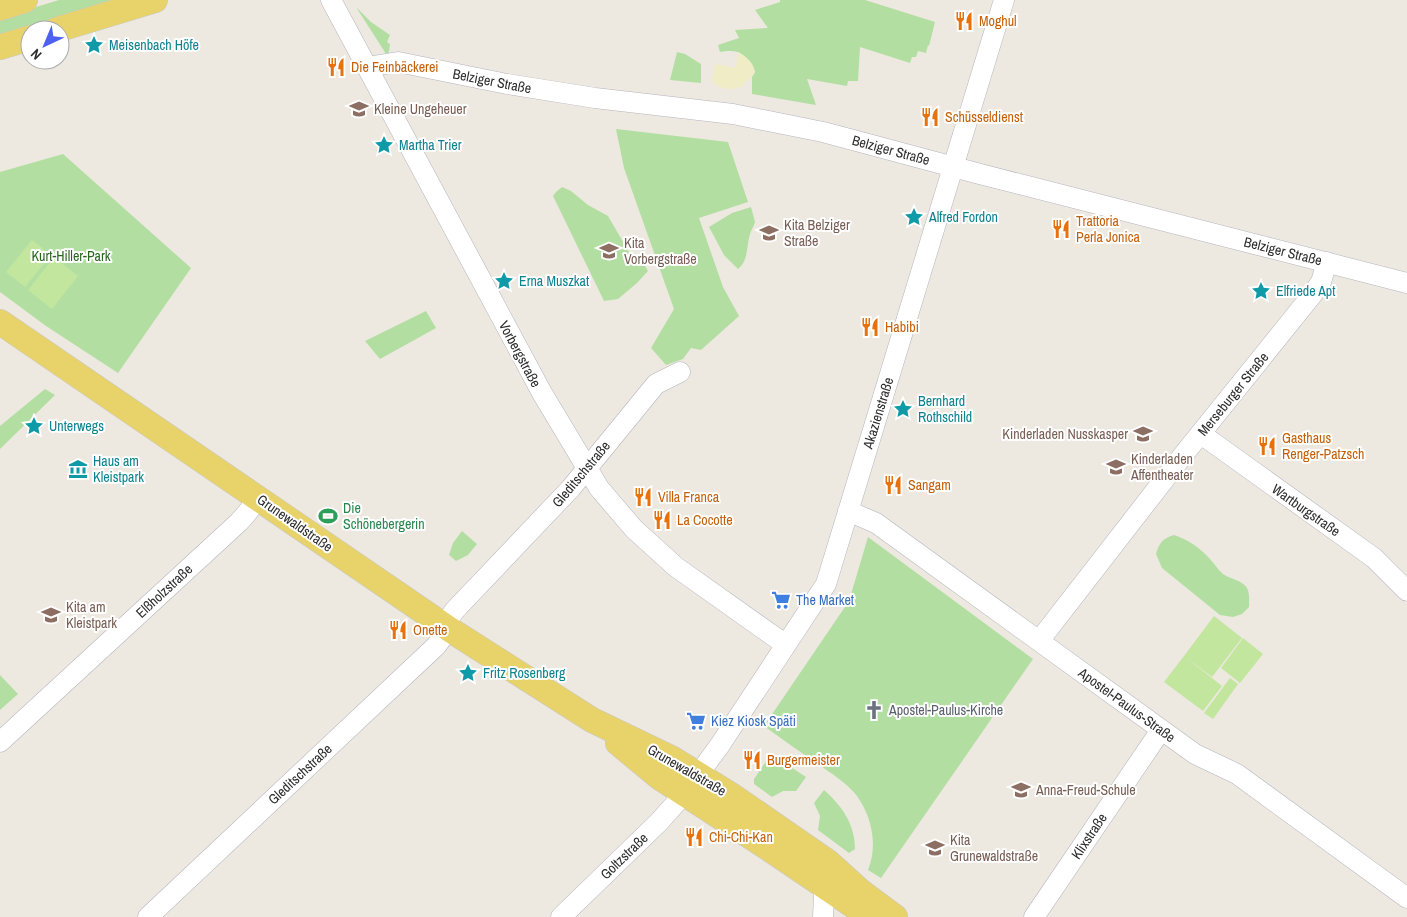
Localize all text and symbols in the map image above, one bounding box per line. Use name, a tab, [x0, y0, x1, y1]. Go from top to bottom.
restaurant icon: Moghul	[953, 10, 975, 32]
place label: Moghul	[979, 12, 1017, 30]
north arrow	[20, 20, 70, 70]
place icon: Meisenbach Höfe	[83, 34, 105, 56]
place label: Meisenbach Höfe	[109, 36, 199, 54]
text: N	[27, 45, 45, 64]
restaurant icon: Die Feinbäckerei	[325, 56, 347, 78]
place label: Die Feinbäckerei	[351, 58, 439, 76]
street label: Belziger Straße	[451, 65, 533, 97]
school or university icon: Kleine Ungeheuer	[348, 98, 370, 120]
place label: Kleine Ungeheuer	[374, 100, 467, 118]
restaurant icon: Schüsseldienst	[919, 106, 941, 128]
place label: Schüsseldienst	[945, 108, 1023, 126]
street label: Belziger Straße	[850, 131, 932, 169]
place icon: Martha Trier	[373, 134, 395, 156]
place label: Martha Trier	[399, 136, 462, 154]
place icon: Alfred Fordon	[903, 206, 925, 228]
place label: Alfred Fordon	[928, 208, 998, 226]
place label: Trattoria Perla Jonica	[1076, 212, 1140, 246]
place label: Kita Belziger Straße	[784, 216, 850, 250]
restaurant icon: Trattoria Perla Jonica	[1050, 218, 1072, 240]
school or university icon: Kita Belziger Straße	[758, 222, 780, 244]
street label: Belziger Straße	[1242, 233, 1324, 269]
place label: Kita Vorbergstraße	[624, 234, 697, 268]
school or university icon: Kita Vorbergstraße	[598, 240, 620, 262]
park label: Kurt-Hiller-Park	[31, 247, 111, 265]
place icon: Erna Muszkat	[493, 270, 515, 292]
place label: Erna Muszkat	[519, 272, 589, 290]
place icon: Elfriede Apt	[1250, 280, 1272, 302]
place label: Elfriede Apt	[1276, 282, 1335, 300]
restaurant icon: Habibi	[859, 316, 881, 338]
street label: Vorbergstraße	[495, 318, 545, 390]
place label: Habibi	[885, 318, 919, 336]
street label: Merseburger Straße	[1194, 348, 1272, 440]
street label: Akazienstraße	[858, 375, 897, 452]
place label: Bernhard Rothschild	[918, 392, 972, 426]
place icon: Bernhard Rothschild	[892, 398, 914, 420]
place icon: Unterwegs	[23, 415, 45, 437]
place label: Unterwegs	[49, 417, 104, 435]
school or university icon: Kinderladen Nusskasper	[1132, 423, 1154, 445]
place label: Kinderladen Nusskasper	[1002, 425, 1128, 443]
place label: Gasthaus Renger-Patzsch	[1282, 429, 1364, 463]
restaurant icon: Gasthaus Renger-Patzsch	[1256, 435, 1278, 457]
street label: Gleditschstraße	[548, 437, 614, 511]
place label: Kinderladen Affentheater	[1130, 450, 1194, 484]
place label: Haus am Kleistpark	[93, 452, 144, 486]
school or university icon: Kinderladen Affentheater	[1105, 456, 1127, 478]
museum icon: Haus am Kleistpark	[67, 458, 89, 480]
restaurant icon: Sangam	[882, 474, 904, 496]
place label: Sangam	[908, 476, 951, 494]
street label: Wartburgstraße	[1268, 480, 1344, 540]
restaurant icon: Villa Franca	[632, 486, 654, 508]
place label: Villa Franca	[658, 488, 720, 506]
street label: Grunewaldstraße	[254, 490, 336, 556]
place label: Die Schönebergerin	[343, 499, 425, 533]
sports icon: Die Schönebergerin	[317, 505, 339, 527]
restaurant icon: La Cocotte	[651, 509, 673, 531]
place label: La Cocotte	[677, 511, 733, 529]
street label: Elßholzstraße	[132, 560, 196, 622]
supermarket icon: The Market	[770, 589, 792, 611]
place label: The Market	[796, 591, 854, 609]
place label: Kita am Kleistpark	[66, 598, 117, 632]
school or university icon: Kita am Kleistpark	[40, 604, 62, 626]
restaurant icon: Onette	[387, 619, 409, 641]
place label: Onette	[413, 621, 447, 639]
place icon: Fritz Rosenberg	[457, 662, 479, 684]
street label: Apostel-Paulus-Straße	[1074, 663, 1179, 746]
place label: Fritz Rosenberg	[483, 664, 566, 682]
church icon: Apostel-Paulus-Kirche	[863, 699, 885, 721]
place label: Apostel-Paulus-Kirche	[888, 701, 1003, 719]
supermarket icon: Kiez Kiosk Späti	[685, 710, 707, 732]
place label: Kiez Kiosk Späti	[711, 712, 796, 730]
street label: Gleditschstraße	[264, 740, 336, 808]
street label: Grunewaldstraße	[644, 740, 730, 800]
restaurant icon: Burgermeister	[741, 749, 763, 771]
place label: Burgermeister	[767, 751, 840, 769]
school or university icon: Anna-Freud-Schule	[1010, 779, 1032, 801]
place label: Anna-Freud-Schule	[1035, 781, 1136, 799]
street label: Klixstraße	[1067, 810, 1111, 862]
restaurant icon: Chi-Chi-Kan	[683, 826, 705, 848]
place label: Chi-Chi-Kan	[709, 828, 773, 846]
street label: Goltzstraße	[596, 829, 652, 883]
place label: Kita Grunewaldstraße	[950, 831, 1038, 865]
school or university icon: Kita Grunewaldstraße	[924, 837, 946, 859]

